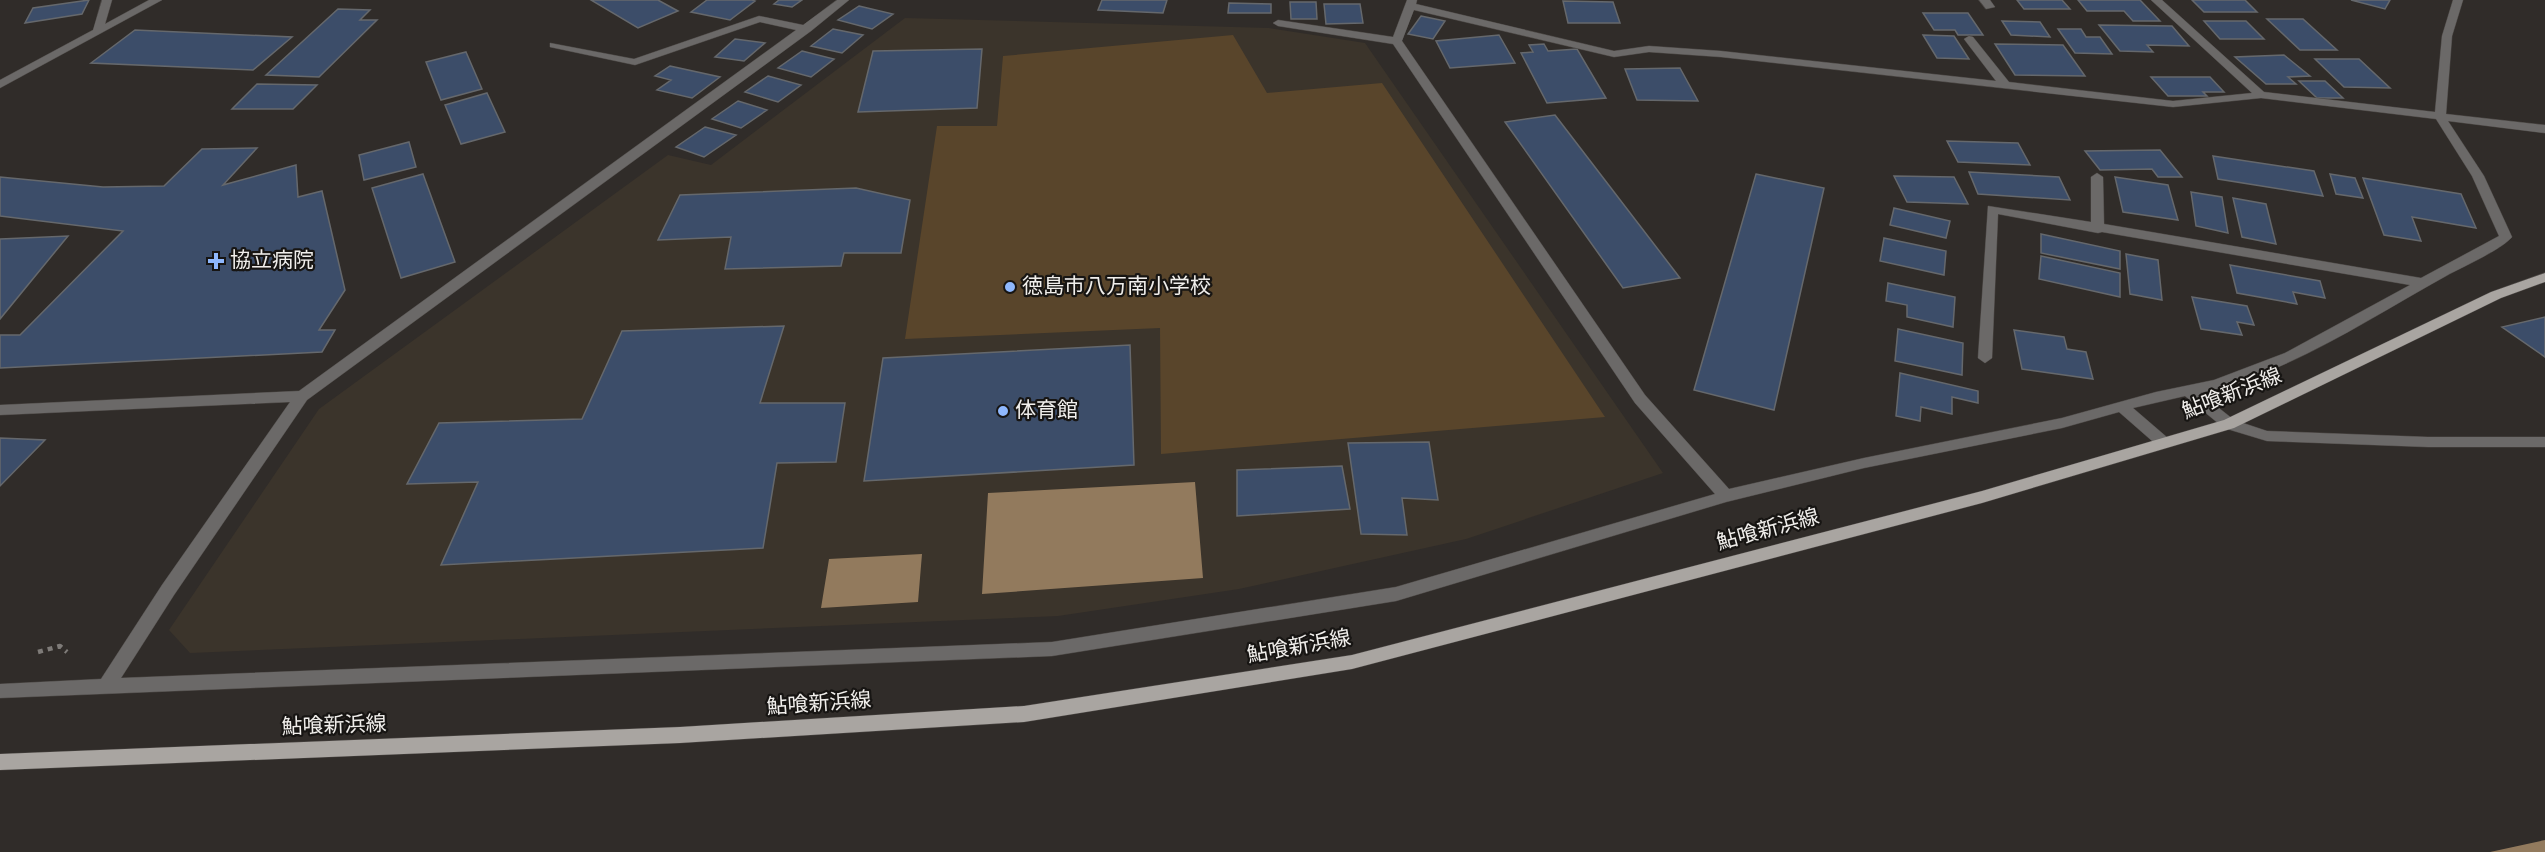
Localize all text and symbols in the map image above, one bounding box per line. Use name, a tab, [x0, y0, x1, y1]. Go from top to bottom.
place label: 協立病院	[230, 245, 314, 277]
marker: 協立病院	[207, 252, 225, 270]
place label: 徳島市八万南小学校	[1022, 271, 1211, 303]
marker: 徳島市八万南小学校	[1003, 280, 1017, 294]
street label: 鮎喰新浜線	[2177, 360, 2287, 428]
place label: 体育館	[1015, 395, 1078, 427]
marker: 体育館	[996, 404, 1010, 418]
street label: 鮎喰新浜線	[1713, 501, 1823, 559]
street label: 鮎喰新浜線	[1245, 622, 1353, 672]
street label: 鮎喰新浜線	[766, 684, 872, 724]
street label: 鮎喰新浜線	[281, 708, 387, 744]

